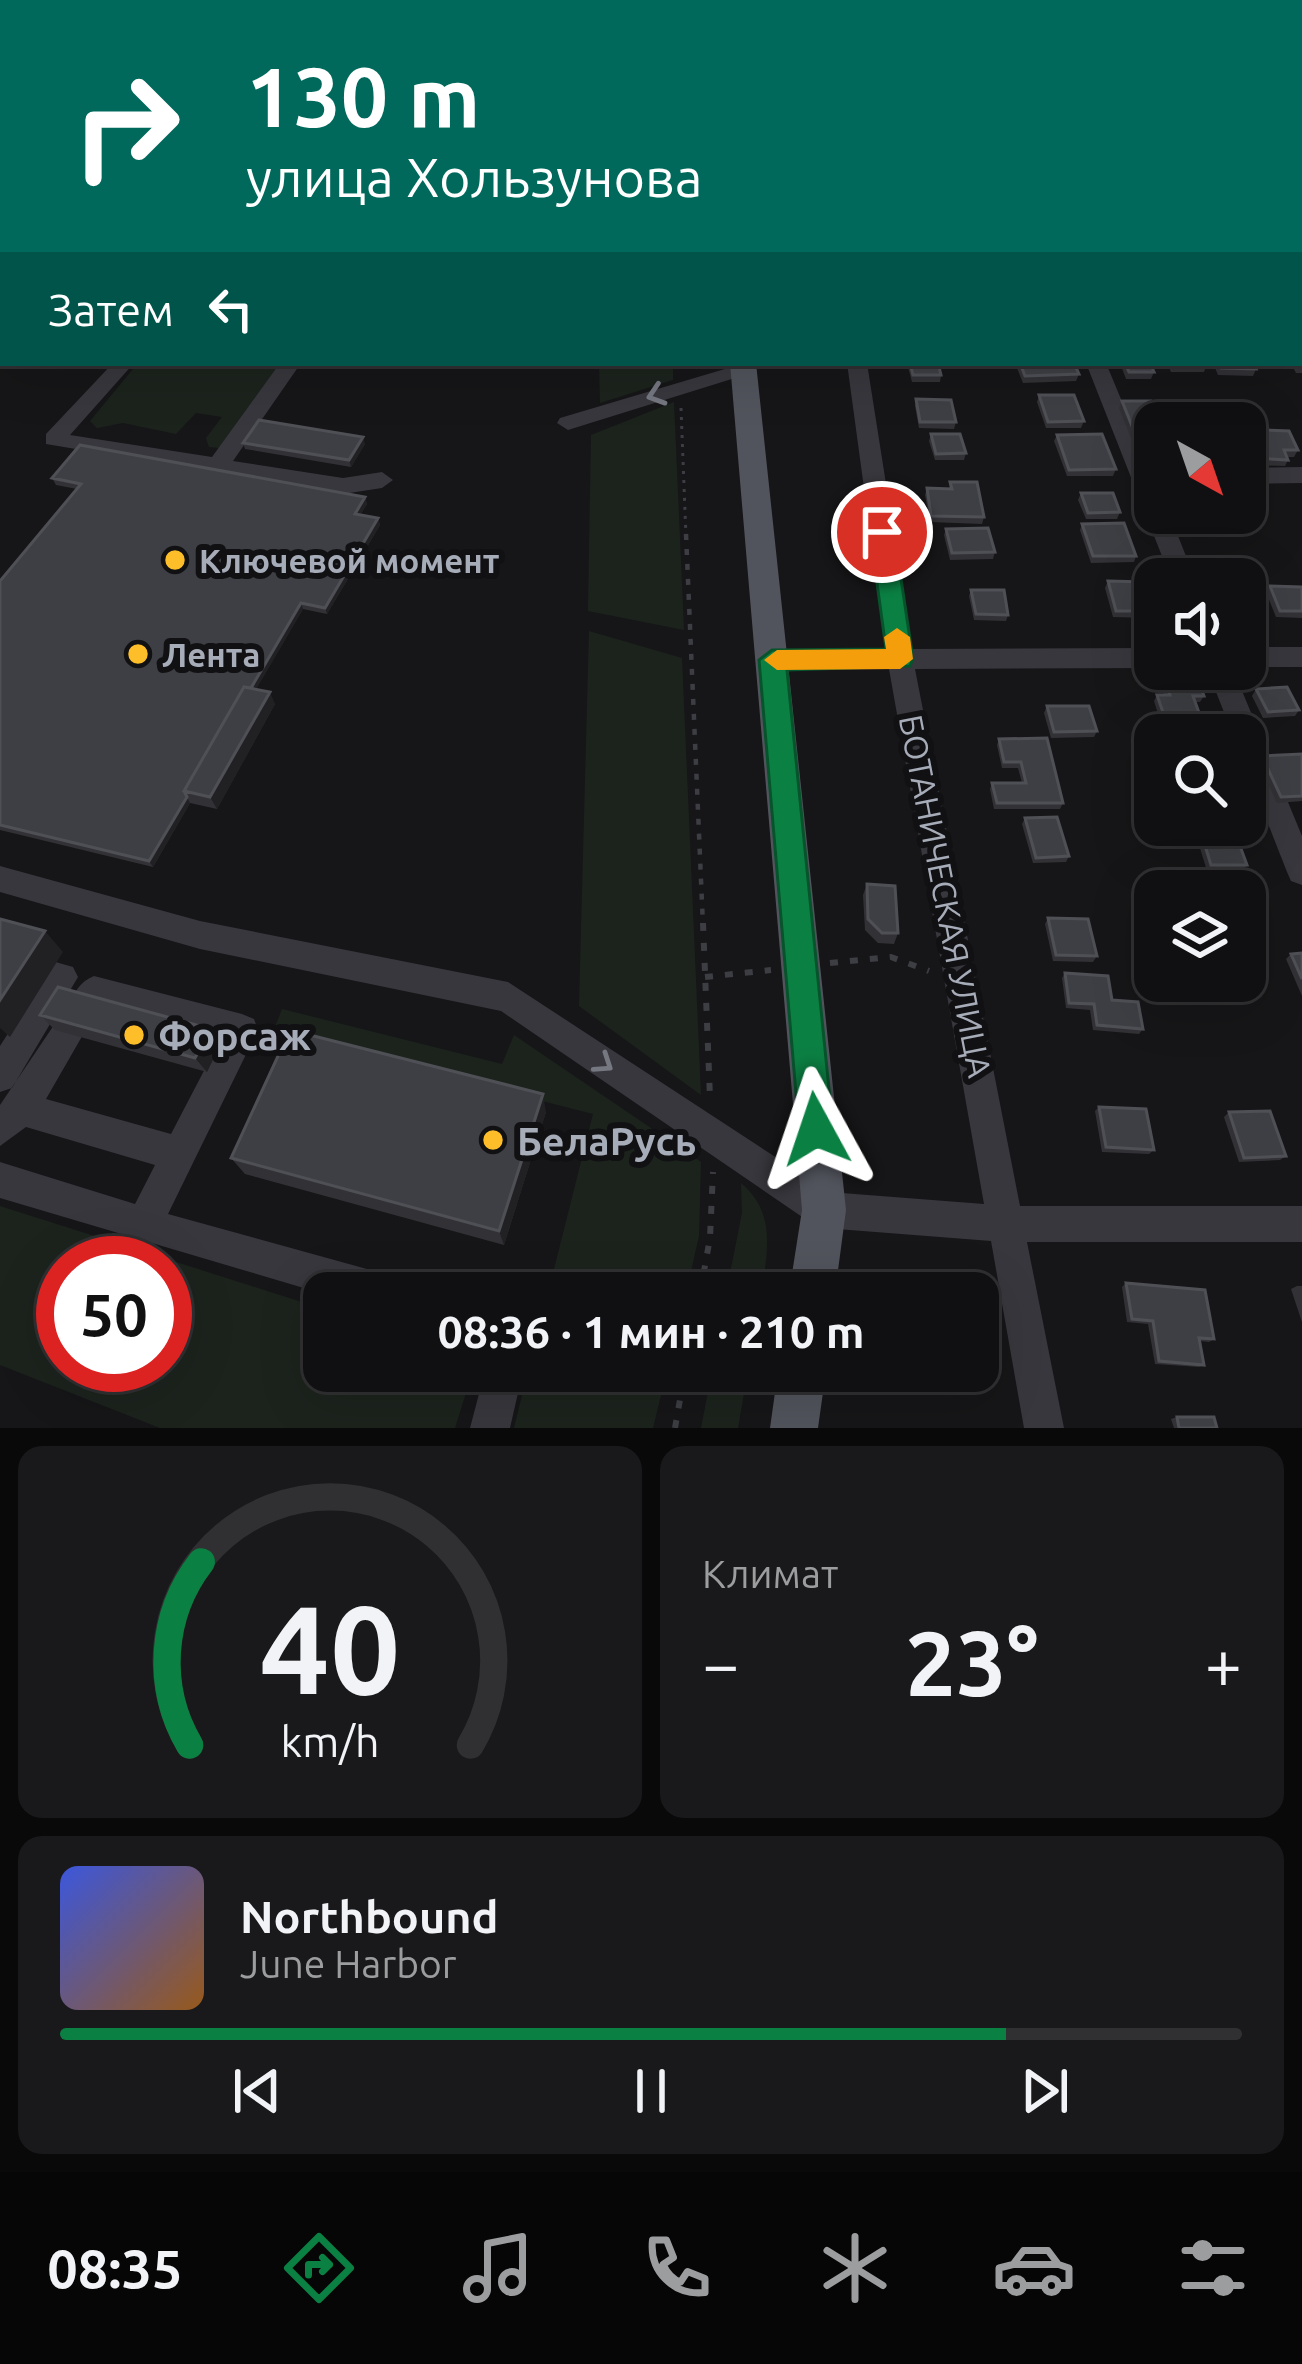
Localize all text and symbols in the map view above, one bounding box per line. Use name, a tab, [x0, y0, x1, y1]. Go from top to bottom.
icon: right	[48, 48, 204, 204]
text: 130 m	[246, 49, 480, 143]
text: улица Хользунова	[246, 147, 703, 207]
icon: left	[198, 276, 264, 342]
text: Затем	[48, 284, 174, 335]
one-way arrow	[646, 380, 667, 405]
north arrow	[1134, 402, 1266, 534]
map controls	[1134, 402, 1266, 1002]
pin	[831, 481, 933, 583]
icon: arrive	[849, 499, 915, 565]
place label: Ключевой момент	[199, 542, 500, 579]
marker: Ключевой момент	[162, 547, 188, 573]
button: sound	[1134, 558, 1266, 690]
place label: Лента	[162, 636, 260, 673]
marker: Лента	[125, 641, 151, 667]
street label: БОТАНИЧЕСКАЯ УЛИЦА	[893, 711, 999, 1081]
button: search	[1134, 714, 1266, 846]
button: layers	[1134, 870, 1266, 1002]
place label: Форсаж	[158, 1014, 311, 1057]
marker: Форсаж	[121, 1022, 147, 1048]
one-way arrow	[591, 1050, 613, 1072]
position arrow	[753, 1066, 879, 1192]
place label: БелаРусь	[517, 1119, 696, 1162]
marker: БелаРусь	[480, 1127, 506, 1153]
speed limit sign: 50	[36, 1236, 192, 1392]
text: 08:36 · 1 мин · 210 m	[437, 1306, 865, 1357]
text: Климат	[702, 1552, 838, 1595]
text: 40	[260, 1578, 400, 1718]
text: 23°	[905, 1612, 1039, 1713]
text: −	[702, 1626, 739, 1700]
text: +	[1205, 1626, 1242, 1700]
text: km/h	[280, 1717, 380, 1765]
text: Northbound	[240, 1891, 499, 1942]
text: June Harbor	[240, 1942, 457, 1985]
icon: previous	[224, 2058, 290, 2124]
icon: pause	[618, 2058, 684, 2124]
icon: next	[1012, 2058, 1078, 2124]
icon: directions	[277, 2226, 361, 2310]
icon: music	[456, 2226, 540, 2310]
icon: phone	[635, 2226, 719, 2310]
icon: climate	[813, 2226, 897, 2310]
icon: car	[992, 2226, 1076, 2310]
icon: filters	[1171, 2226, 1255, 2310]
text: 08:35	[47, 2238, 182, 2298]

